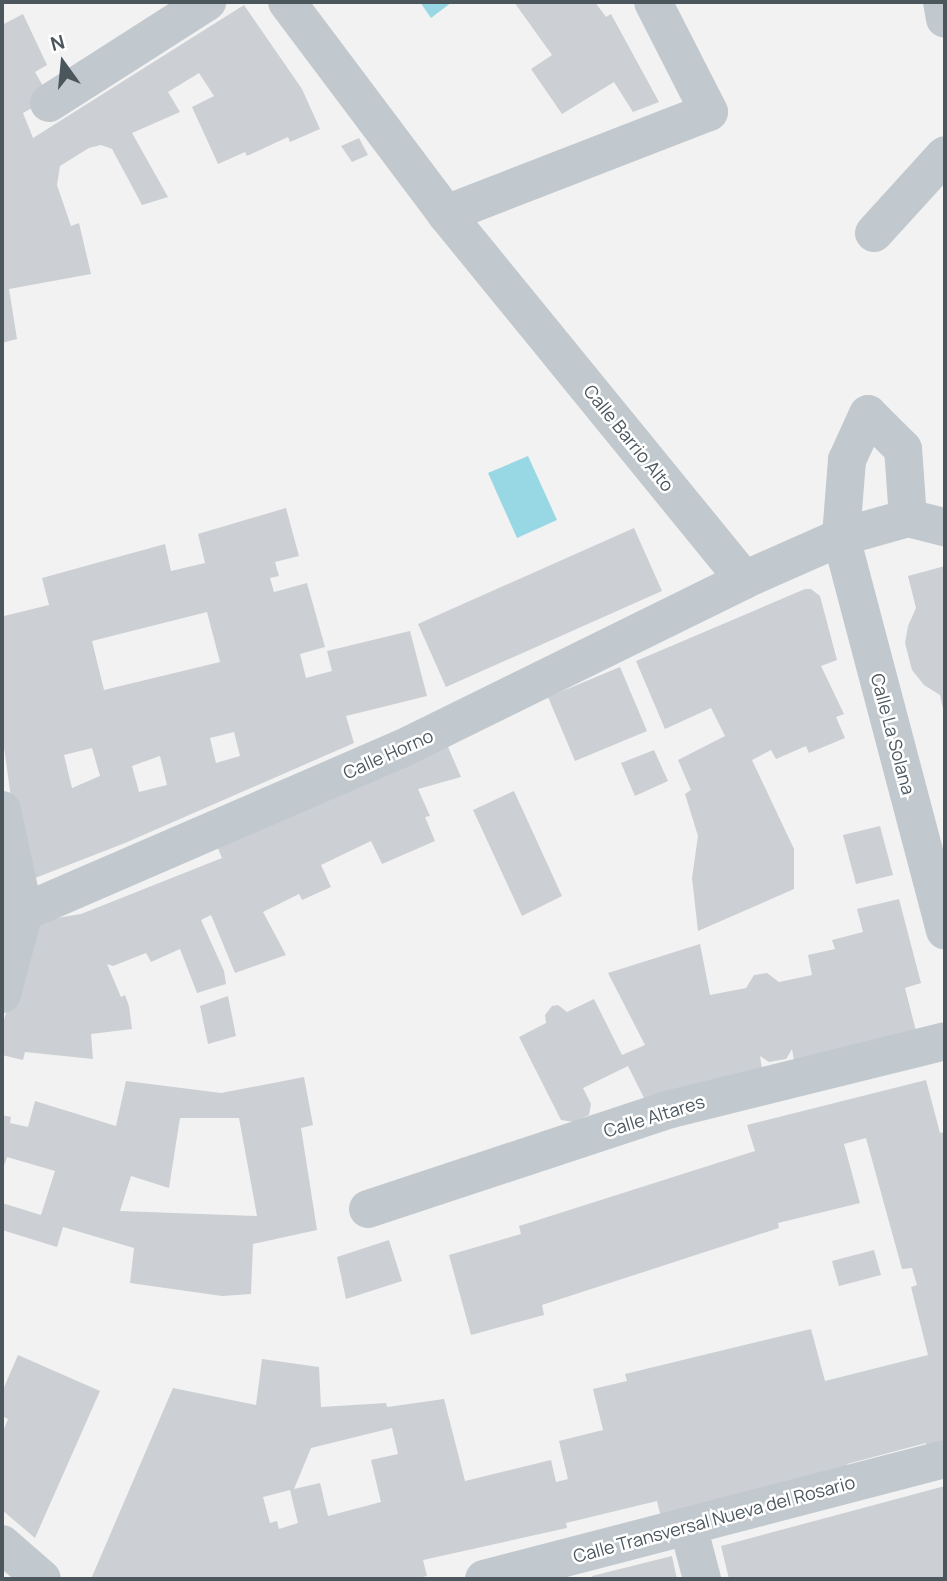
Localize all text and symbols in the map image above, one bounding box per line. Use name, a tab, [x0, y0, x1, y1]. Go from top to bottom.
north arrow	[28, 28, 98, 98]
text: N	[48, 28, 68, 57]
street label: Calle Barrio Alto	[579, 380, 679, 496]
street label: Calle La Solana	[866, 671, 920, 797]
street label: Calle Horno	[340, 725, 436, 783]
street label: Calle Altares	[601, 1090, 707, 1142]
street label: Calle Transversal Nueva del Rosario	[571, 1471, 857, 1567]

